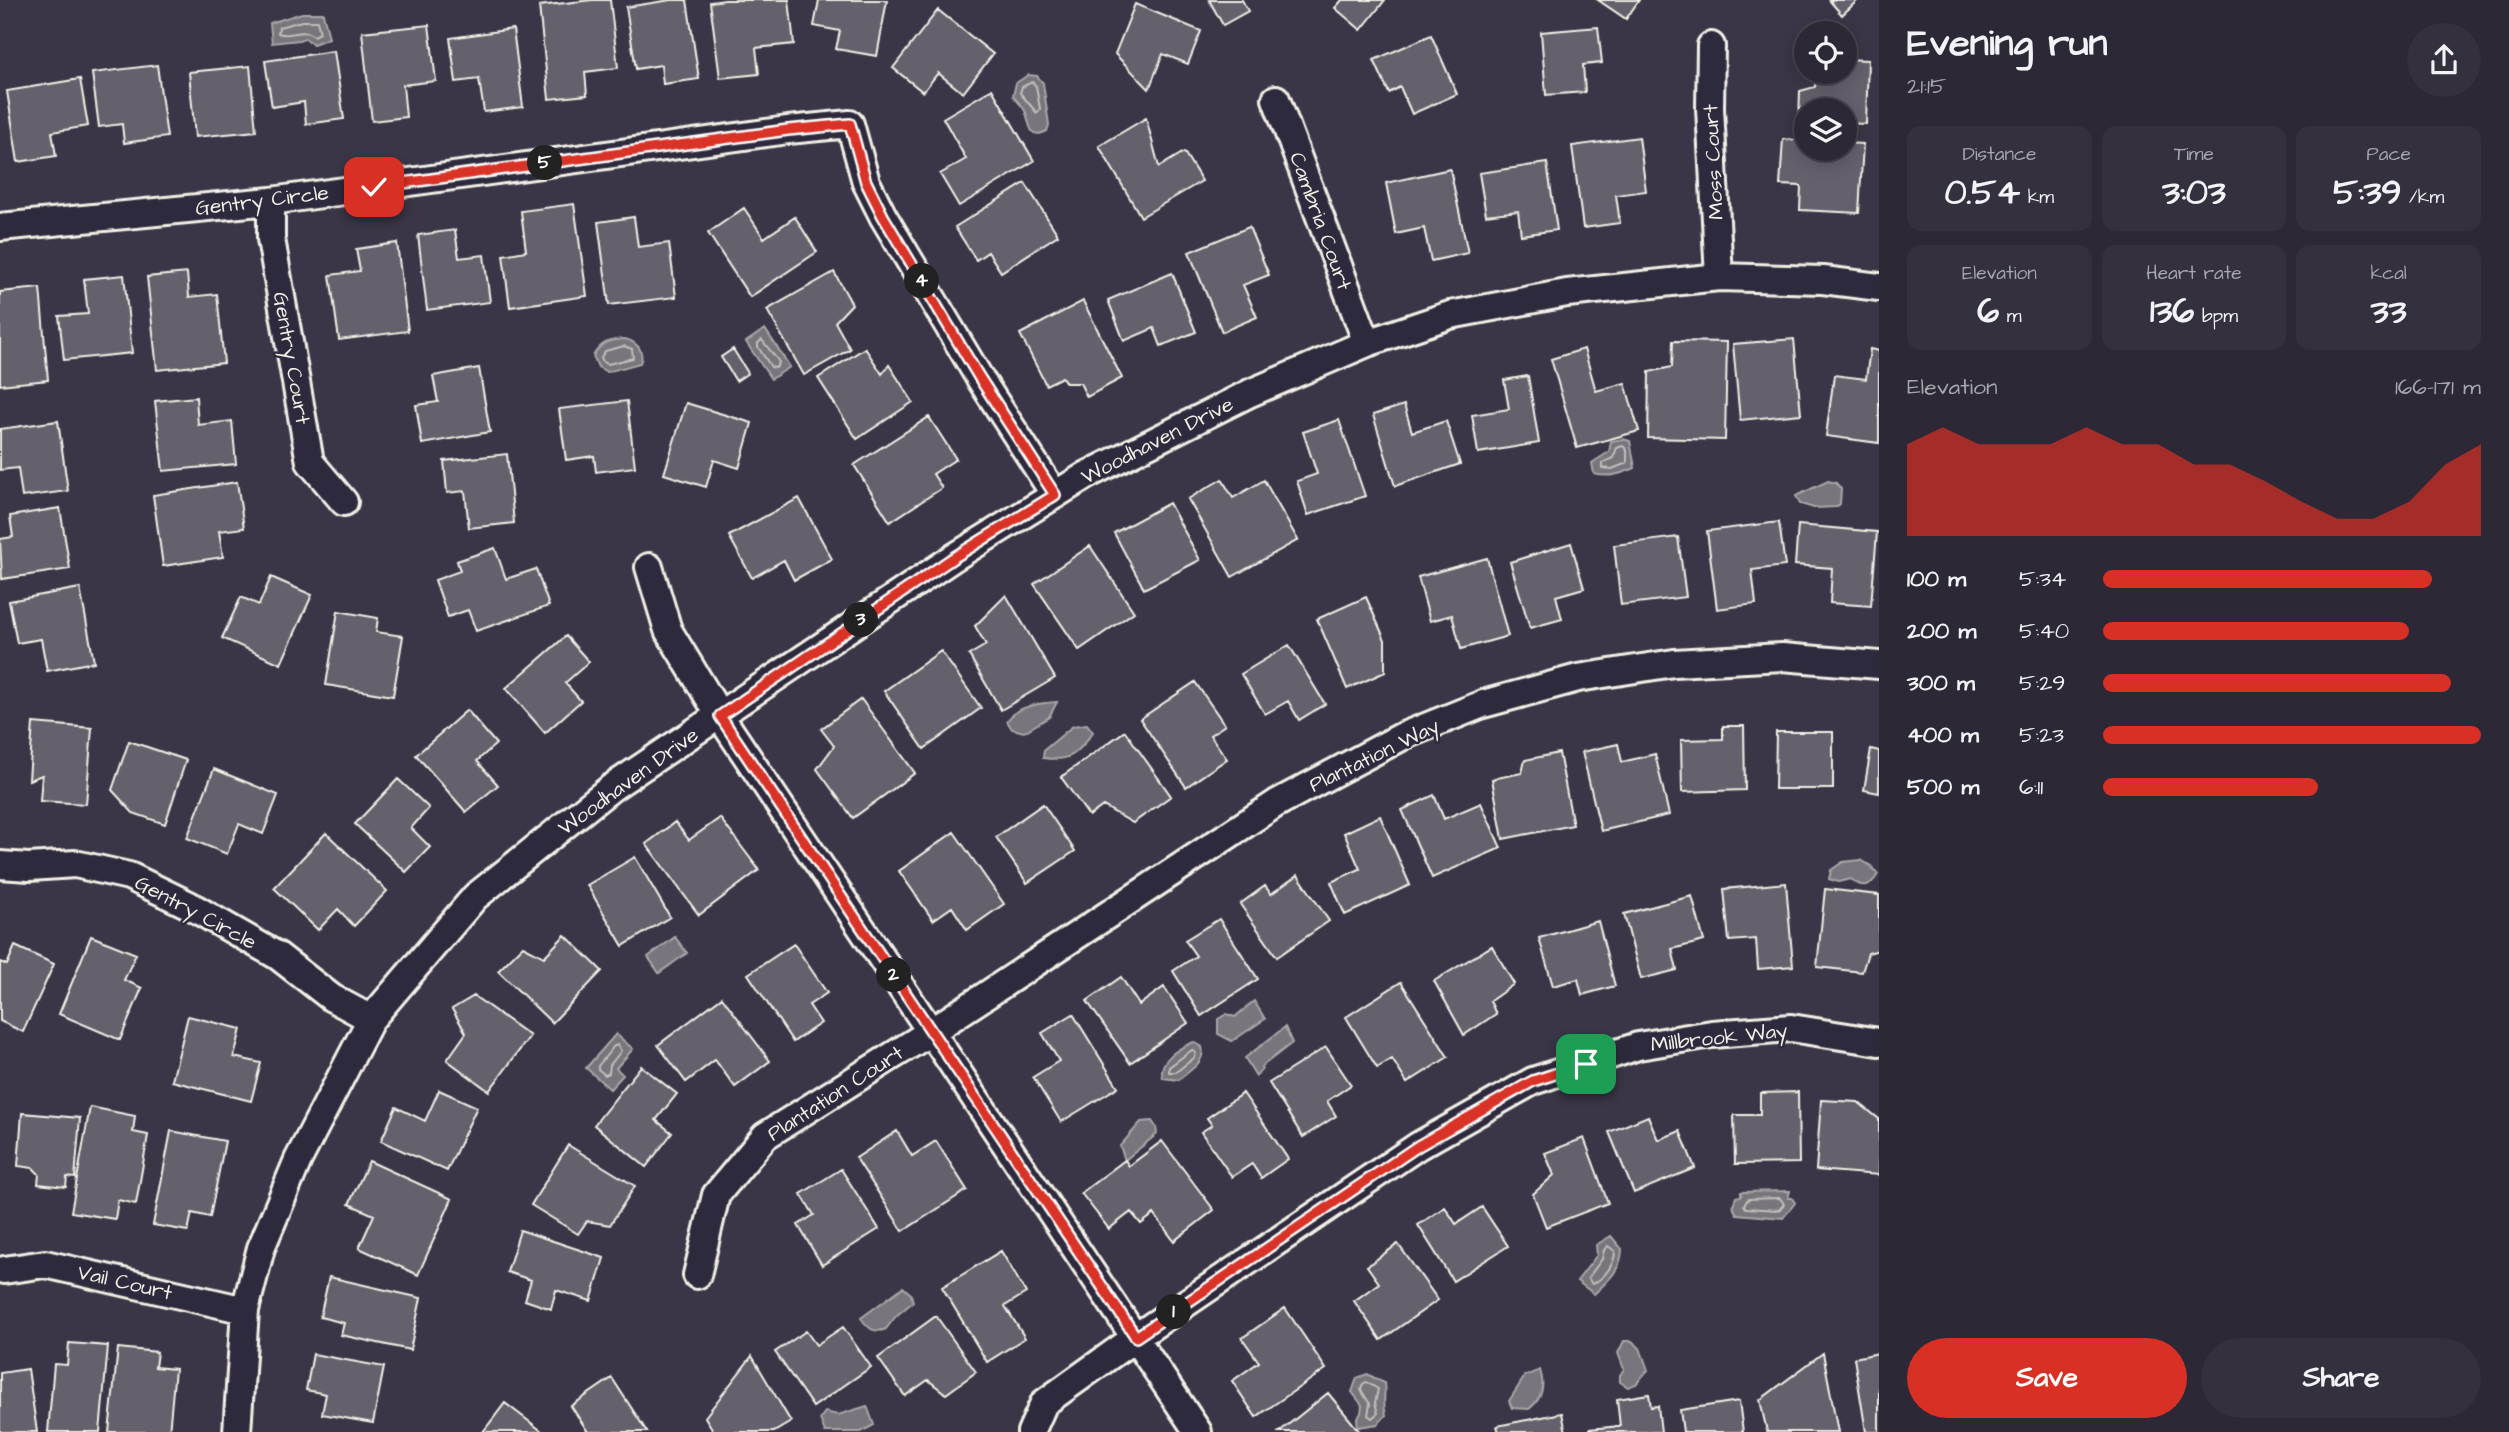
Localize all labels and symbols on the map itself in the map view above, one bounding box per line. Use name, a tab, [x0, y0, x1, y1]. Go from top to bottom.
street label: Moss Court	[1696, 103, 1731, 221]
pin: 5	[528, 146, 562, 180]
street label: Cambria Court	[1282, 148, 1359, 295]
pin	[344, 157, 404, 217]
street label: Gentry Circle	[194, 178, 331, 225]
pin: 4	[904, 264, 940, 298]
street label: Gentry Court	[264, 290, 317, 427]
street label: Woodhaven Drive	[1076, 390, 1238, 491]
pin: 3	[844, 602, 878, 638]
street label: Plantation Way	[1304, 711, 1445, 801]
street label: Woodhaven Drive	[552, 721, 704, 842]
street label: Gentry Circle	[129, 868, 262, 958]
pin: 2	[876, 958, 912, 992]
street label: Millbrook Way	[1649, 1016, 1790, 1061]
pin	[1556, 1034, 1616, 1094]
street label: Plantation Court	[762, 1038, 909, 1148]
street label: Vail Court	[75, 1258, 175, 1308]
pin: 1	[1156, 1294, 1192, 1330]

